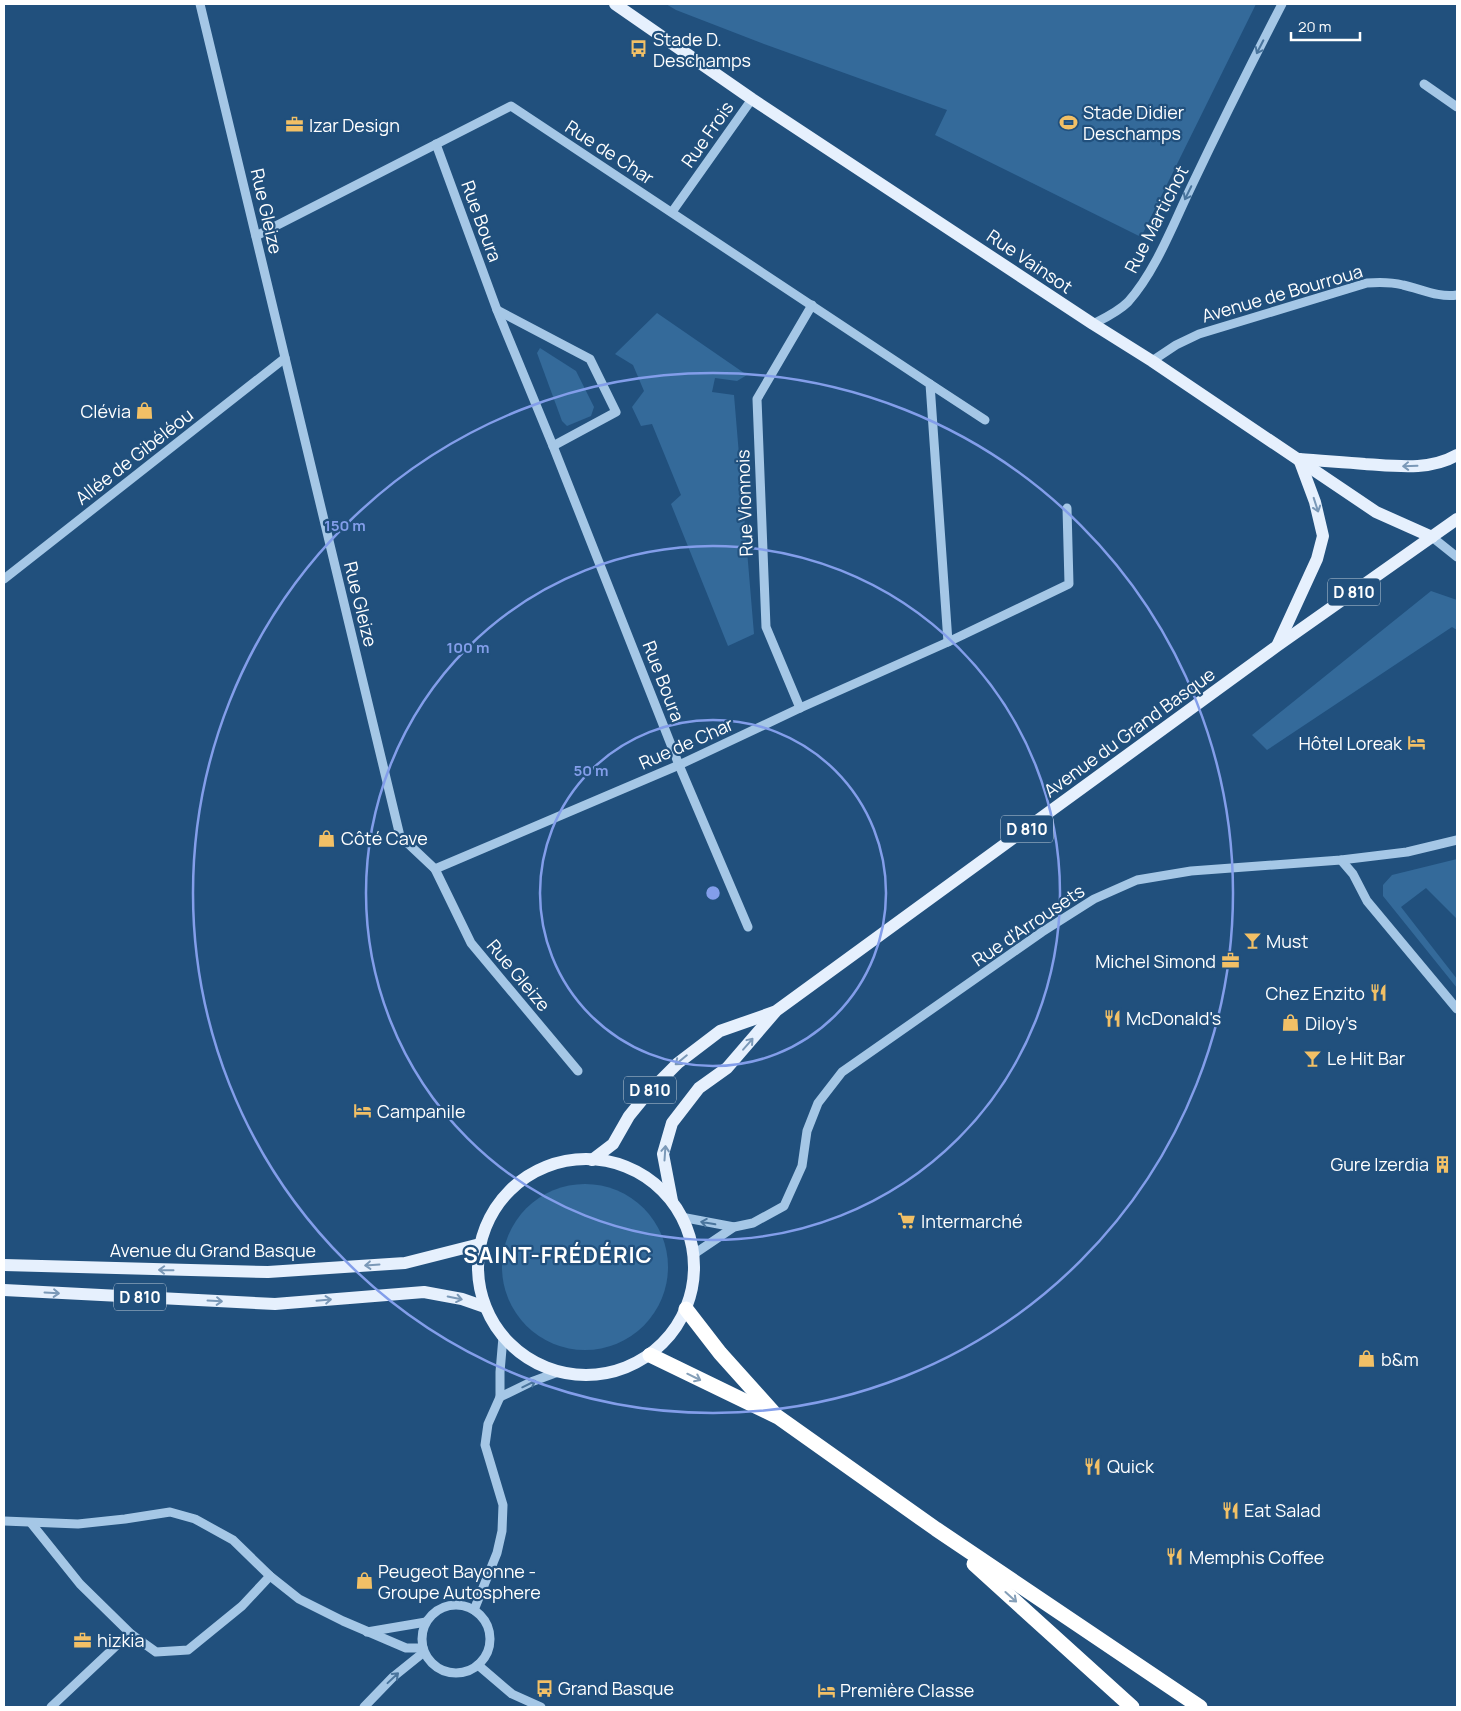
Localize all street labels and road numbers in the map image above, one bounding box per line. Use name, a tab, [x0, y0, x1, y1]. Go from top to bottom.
street label: Rue Frois	[675, 96, 739, 172]
street label: Rue de Char	[561, 114, 659, 190]
street label: Rue Martichot	[1119, 161, 1193, 277]
street label: Rue Gleize	[246, 166, 288, 256]
street label: Rue Boura	[456, 177, 508, 265]
street label: Rue Vainsot	[982, 224, 1078, 298]
street label: Avenue de Bourroua	[1199, 259, 1365, 327]
street label: Allée de Gibéléou	[70, 402, 198, 510]
street label: Rue Vionnois	[730, 449, 758, 557]
street label: Rue Gleize	[339, 559, 383, 649]
road number: D 810	[1328, 578, 1380, 606]
street label: Rue Boura	[638, 637, 690, 725]
street label: Avenue du Grand Basque	[1039, 662, 1219, 802]
street label: Rue de Char	[635, 711, 737, 775]
road number: D 810	[1001, 816, 1053, 842]
street label: Rue d'Arrousets	[967, 879, 1089, 971]
street label: Rue Gleize	[482, 934, 556, 1016]
road number: D 810	[624, 1076, 676, 1104]
street label: Avenue du Grand Basque	[110, 1238, 316, 1262]
road number: D 810	[114, 1284, 166, 1310]

